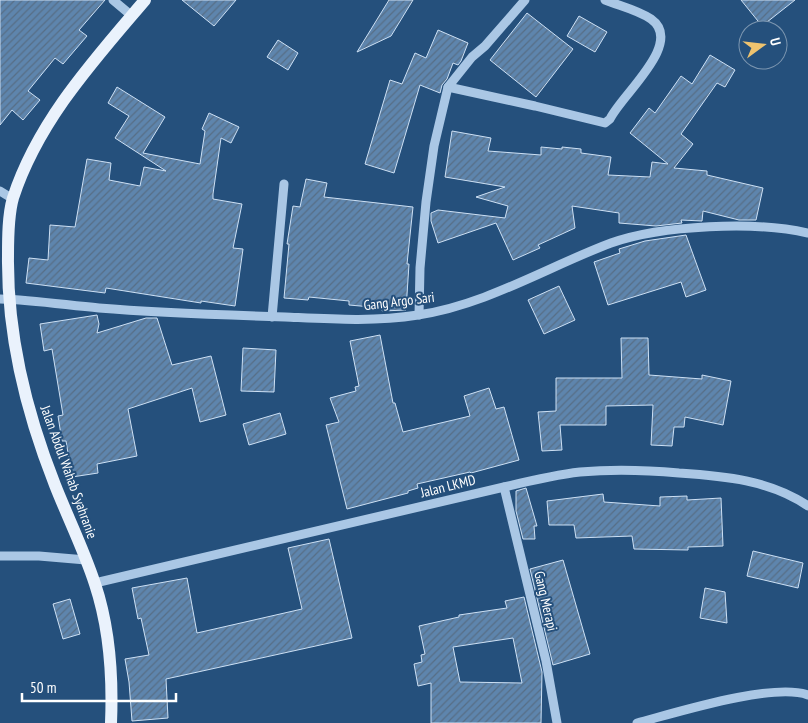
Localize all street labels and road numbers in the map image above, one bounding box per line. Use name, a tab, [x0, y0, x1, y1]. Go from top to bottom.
street label: Gang Argo Sari	[363, 288, 435, 314]
street label: Jalan Abdul Wahab Syahranie	[36, 402, 102, 541]
street label: Jalan LKMD	[418, 471, 477, 502]
street label: Gang Merapi	[530, 569, 562, 633]

